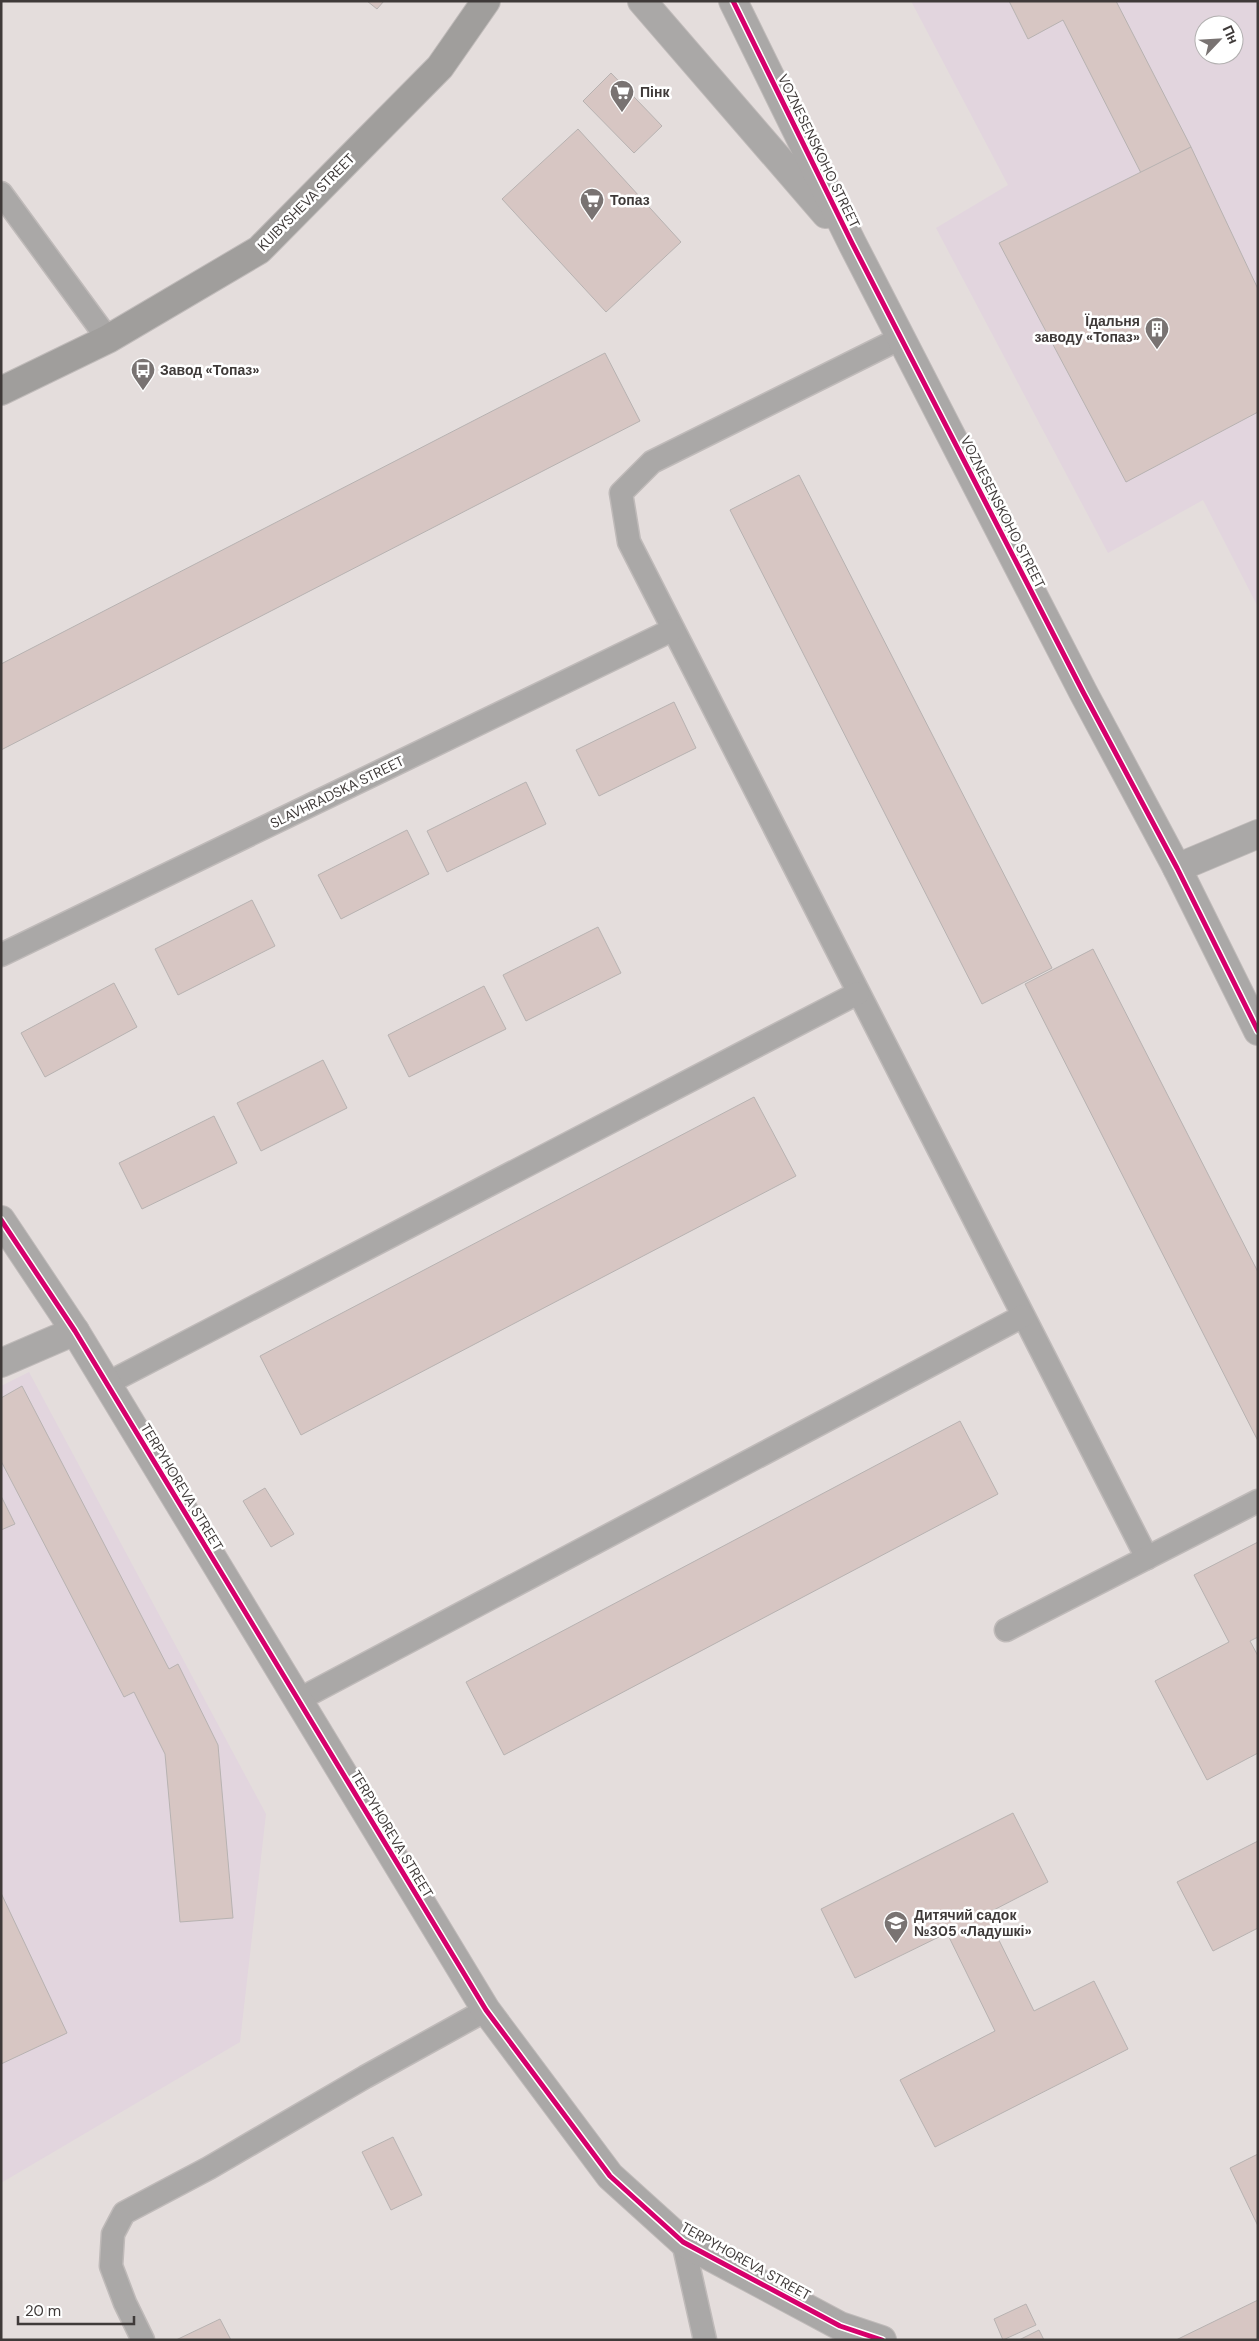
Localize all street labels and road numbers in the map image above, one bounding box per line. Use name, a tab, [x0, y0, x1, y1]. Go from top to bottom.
street label: VOZNESENSKOHO STREET	[774, 71, 864, 231]
street label: KUIBYSHEVA STREET	[253, 149, 359, 255]
street label: VOZNESENSKOHO STREET	[957, 433, 1049, 592]
street label: SLAVHRADSKA STREET	[267, 752, 407, 832]
street label: TERPYHOREVA STREET	[137, 1420, 227, 1554]
street label: TERPYHOREVA STREET	[347, 1767, 437, 1901]
street label: TERPYHOREVA STREET	[678, 2218, 814, 2304]

